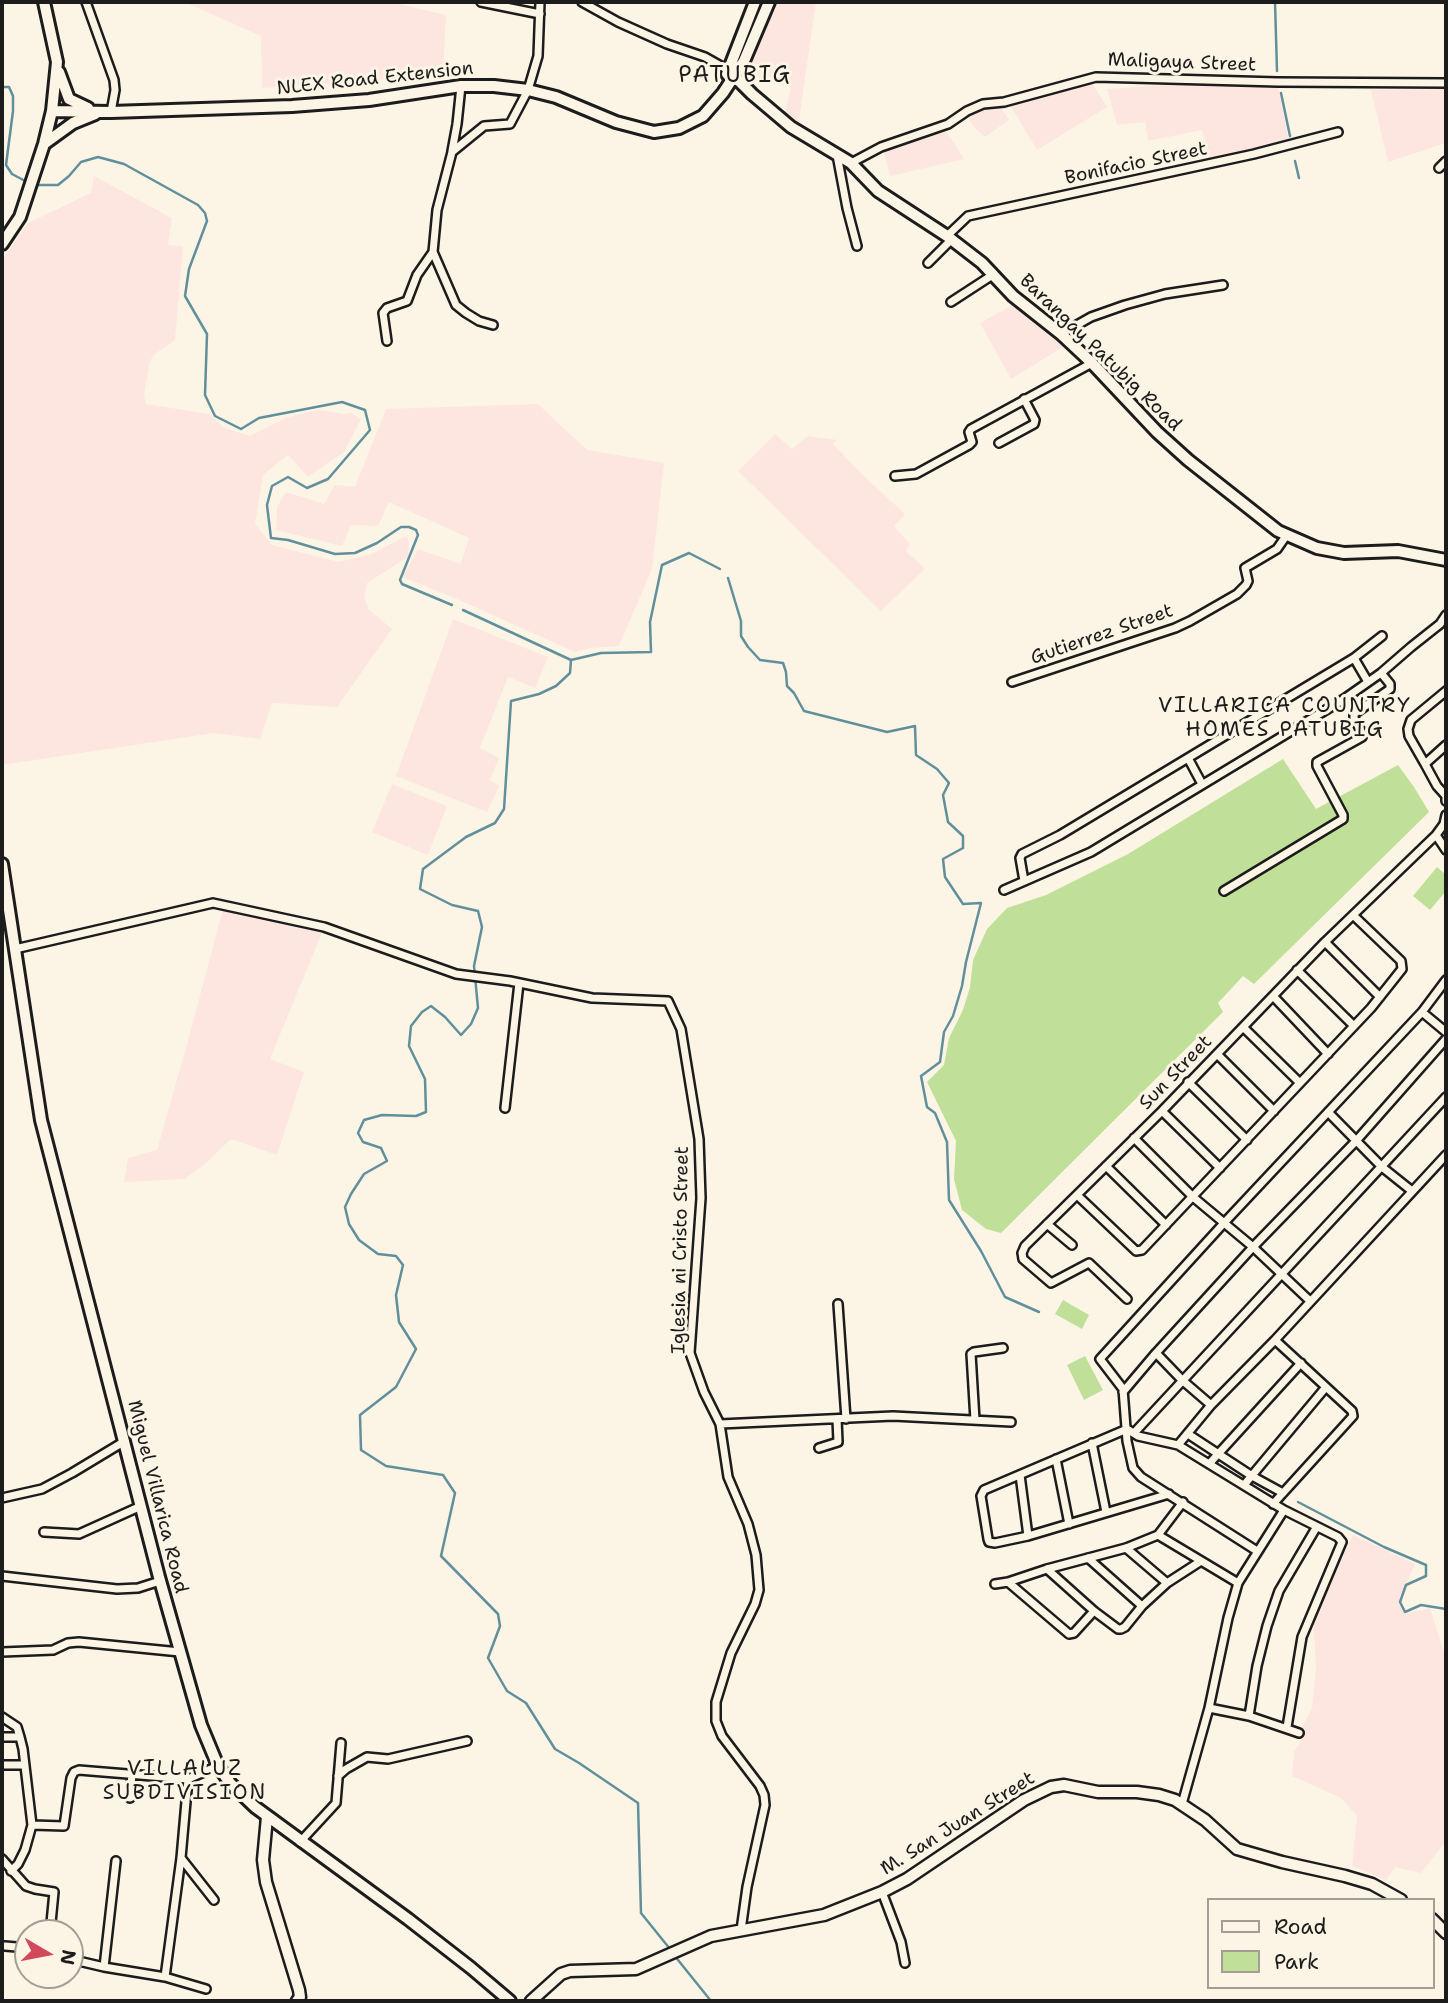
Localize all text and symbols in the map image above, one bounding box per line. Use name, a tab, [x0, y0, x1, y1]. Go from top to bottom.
street label: Maligaya Street	[1107, 49, 1257, 77]
street label: NLEX Road Extension	[276, 57, 474, 101]
district label: PATUBIG	[679, 62, 791, 90]
street label: Bonifacio Street	[1063, 138, 1209, 190]
street label: Barangay Patubig Road	[1014, 270, 1186, 436]
street label: Gutierrez Street	[1028, 600, 1176, 670]
district label: VILLARICA COUNTRY HOMES PATUBIG	[1160, 694, 1410, 744]
street label: Sun Street	[1135, 1031, 1217, 1115]
street label: Iglesia ni Cristo Street	[668, 1146, 694, 1354]
street label: Miguel Villarica Road	[122, 1398, 192, 1596]
district label: VILLALUZ SUBDIVISION	[104, 1757, 266, 1807]
street label: M. San Juan Street	[877, 1767, 1039, 1881]
legend	[1206, 1898, 1434, 1989]
text: Road	[1274, 1913, 1327, 1941]
north arrow	[14, 1919, 84, 1989]
text: N	[55, 1948, 82, 1967]
text: Park	[1274, 1948, 1319, 1976]

